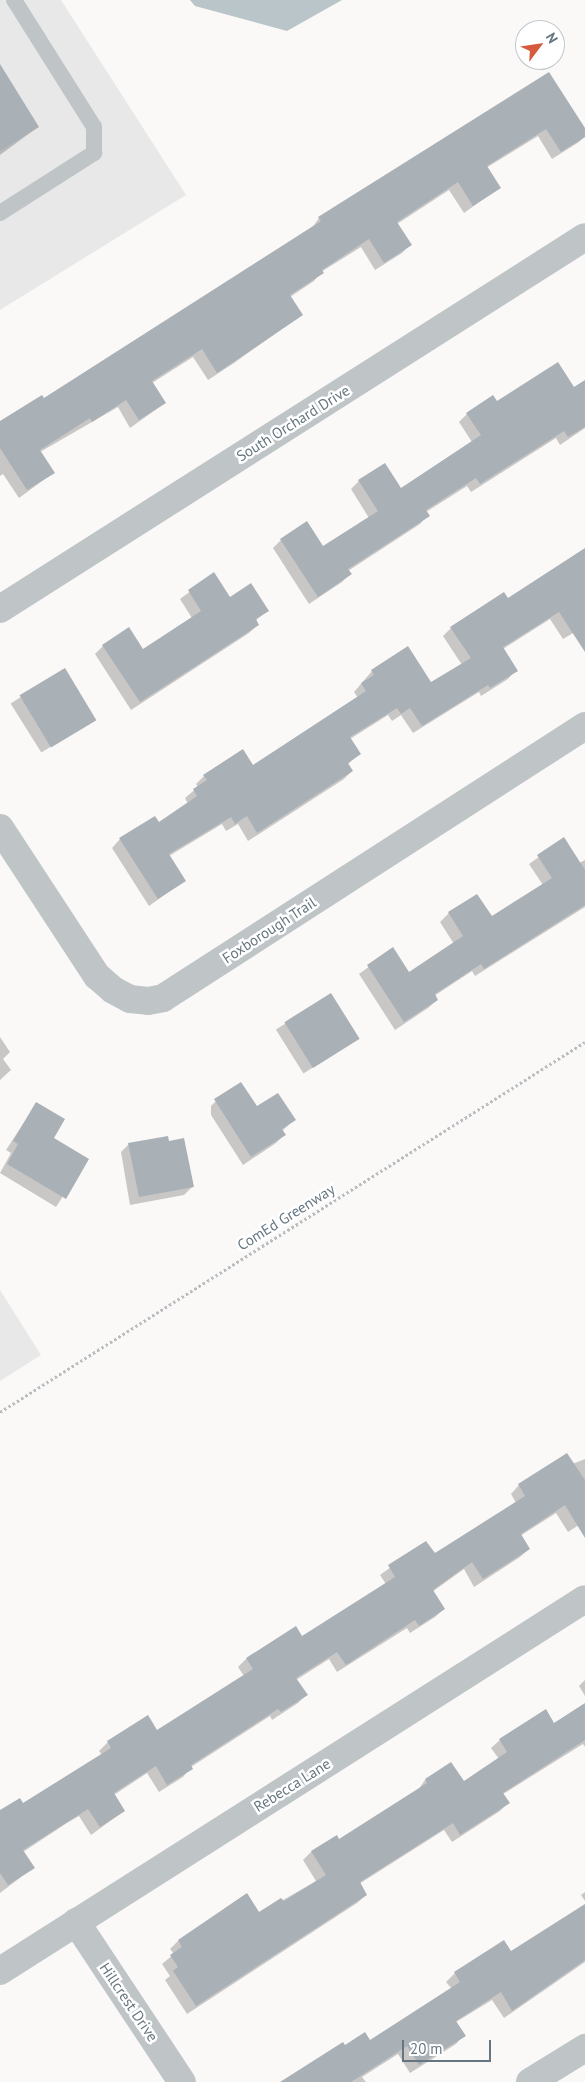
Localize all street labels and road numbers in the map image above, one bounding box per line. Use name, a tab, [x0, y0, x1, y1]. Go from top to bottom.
street label: South Orchard Drive	[233, 381, 353, 465]
street label: Foxborough Trail	[219, 893, 319, 967]
street label: ComEd Greenway	[234, 1180, 338, 1254]
street label: Rebecca Lane	[250, 1754, 334, 1816]
street label: Hillcrest Drive	[96, 1959, 162, 2045]

